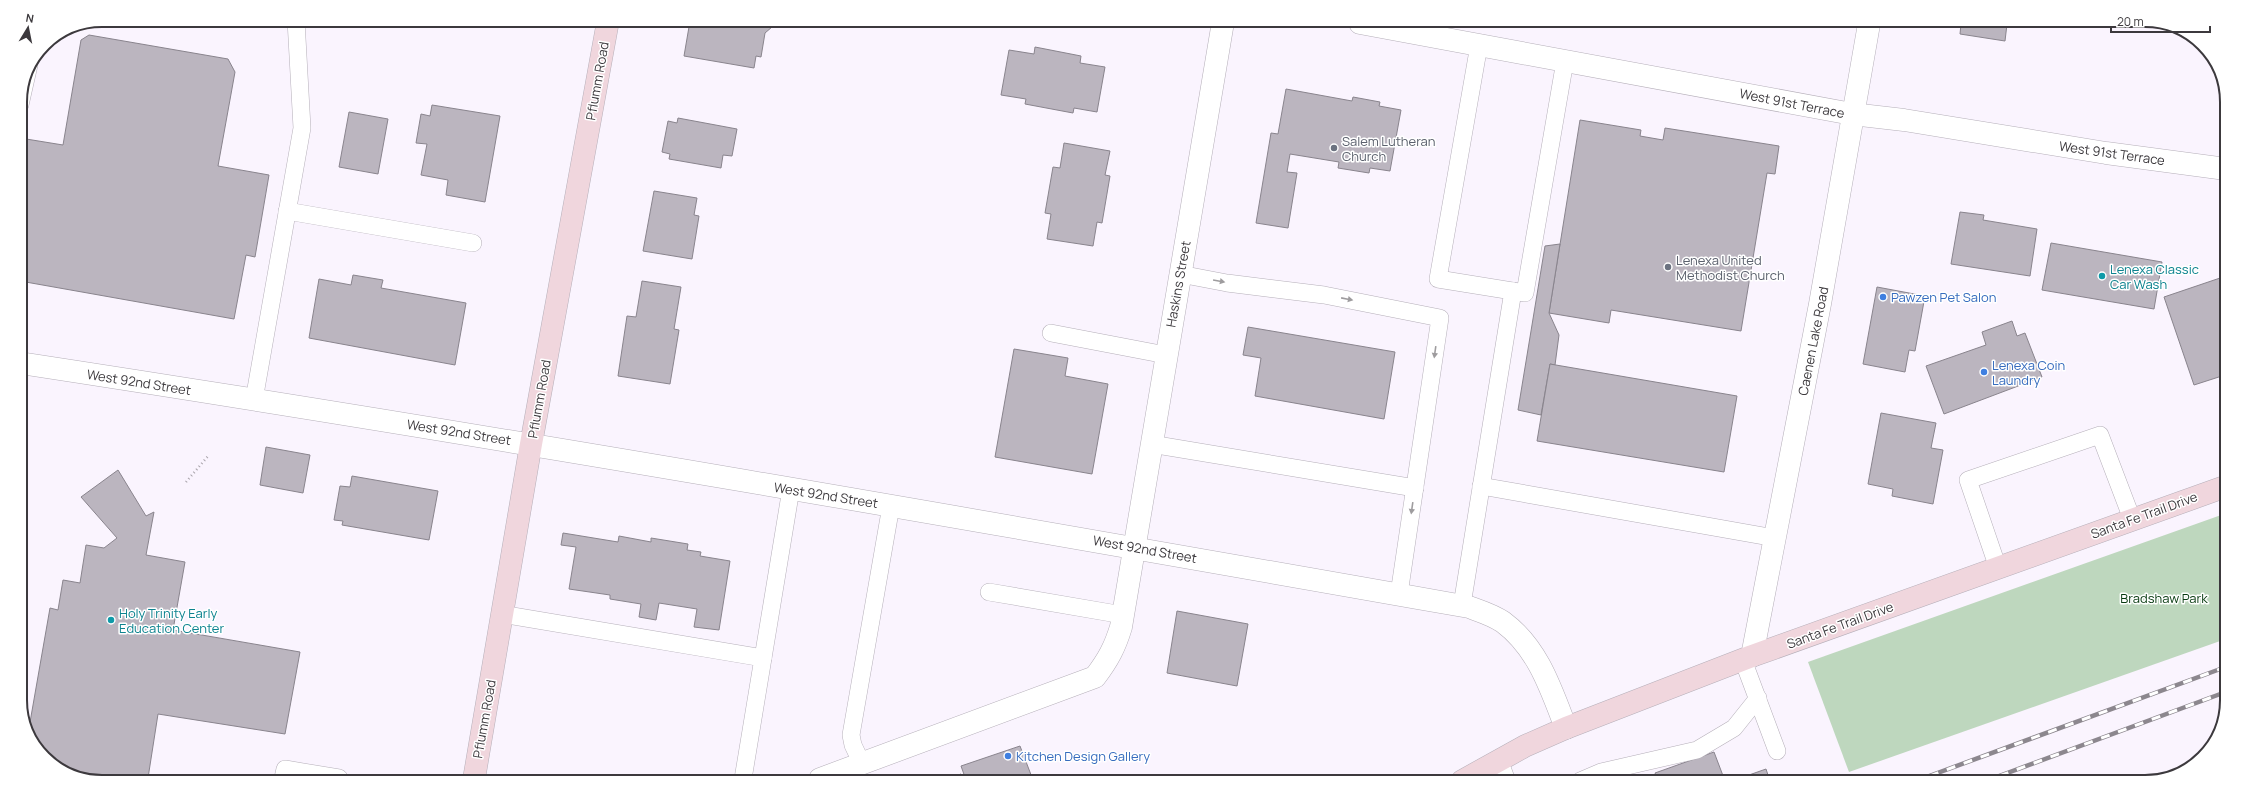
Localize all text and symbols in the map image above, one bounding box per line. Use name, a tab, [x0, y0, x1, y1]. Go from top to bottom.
north arrow	[8, 8, 48, 48]
scale bar	[2111, 8, 2210, 34]
text: N	[25, 10, 35, 26]
text: 20 m	[2117, 13, 2144, 30]
street label: Pflumm Road	[581, 40, 613, 122]
street label: West 91st Terrace	[1738, 84, 1846, 122]
place label: Salem Lutheran Church	[1342, 132, 1436, 165]
street label: West 91st Terrace	[2058, 137, 2166, 169]
marker: Salem Lutheran Church	[1329, 143, 1339, 153]
street label: Haskins Street	[1162, 239, 1194, 329]
place label: Lenexa United Methodist Church	[1676, 251, 1785, 284]
place label: Lenexa Classic Car Wash	[2110, 260, 2199, 293]
marker: Lenexa United Methodist Church	[1663, 262, 1673, 272]
marker: Lenexa Classic Car Wash	[2097, 271, 2107, 281]
one-way arrow	[1212, 278, 1225, 284]
street label: Caenen Lake Road	[1794, 285, 1832, 397]
place label: Pawzen Pet Salon	[1891, 288, 1996, 306]
marker: Pawzen Pet Salon	[1878, 292, 1888, 302]
one-way arrow	[1341, 297, 1353, 303]
one-way arrow	[1432, 346, 1438, 358]
place label: Lenexa Coin Laundry	[1992, 356, 2065, 389]
street label: Pflumm Road	[523, 358, 555, 440]
street label: West 92nd Street	[86, 365, 192, 399]
marker: Lenexa Coin Laundry	[1979, 367, 1989, 377]
street label: West 92nd Street	[406, 415, 512, 449]
street label: West 92nd Street	[773, 478, 879, 512]
street label: Santa Fe Trail Drive	[2088, 487, 2200, 543]
one-way arrow	[1409, 502, 1415, 515]
street label: West 92nd Street	[1092, 531, 1198, 567]
park label: Bradshaw Park	[2120, 589, 2208, 607]
street label: Santa Fe Trail Drive	[1784, 597, 1896, 653]
place label: Holy Trinity Early Education Center	[119, 604, 224, 637]
marker: Holy Trinity Early Education Center	[106, 615, 116, 625]
street label: Pflumm Road	[468, 678, 500, 760]
place label: Kitchen Design Gallery	[1016, 747, 1150, 765]
marker: Kitchen Design Gallery	[1003, 751, 1013, 761]

